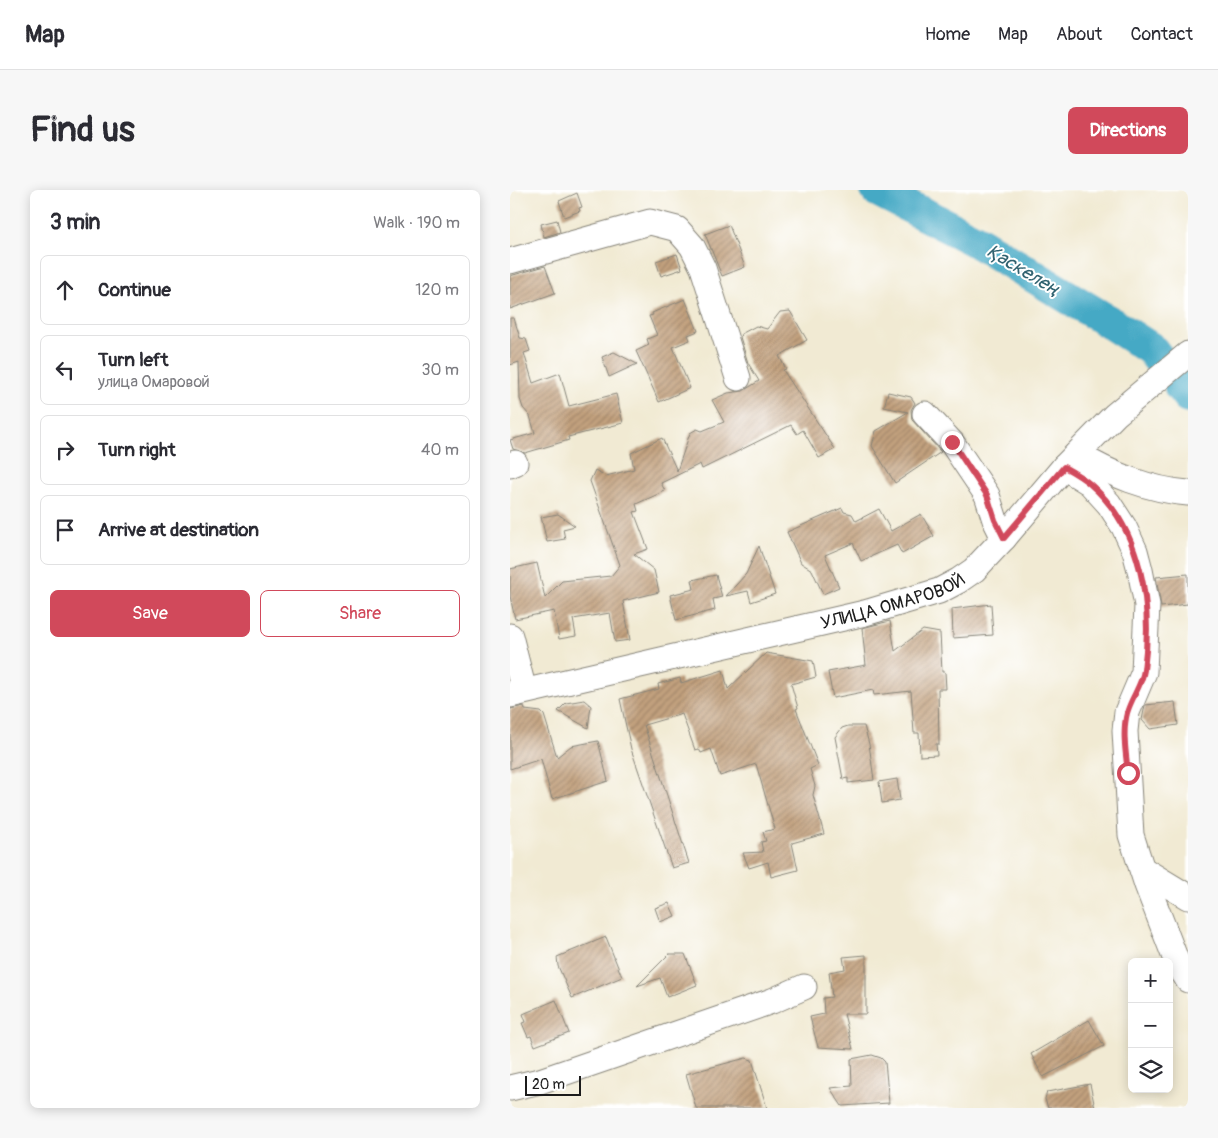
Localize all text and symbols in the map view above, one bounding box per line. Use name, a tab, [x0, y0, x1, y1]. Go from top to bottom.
text: Map	[25, 20, 65, 49]
text: Home	[925, 23, 970, 46]
text: Map	[998, 23, 1028, 46]
text: About	[1056, 23, 1102, 46]
text: Contact	[1130, 23, 1193, 46]
button: Directions	[1068, 107, 1188, 154]
text: Find us	[30, 108, 135, 152]
text: 3 min	[50, 209, 100, 236]
text: Walk · 190 m	[373, 213, 460, 233]
water label: Қаскелең	[982, 239, 1064, 301]
icon: ahead	[51, 276, 79, 304]
text: Continue	[98, 278, 171, 302]
text: 120 m	[415, 280, 459, 300]
text: Turn left	[98, 348, 168, 372]
icon: left	[51, 356, 79, 384]
text: 30 m	[421, 360, 459, 380]
text: улица Омаровой	[98, 372, 210, 392]
route end	[941, 431, 964, 454]
icon: right	[51, 436, 79, 464]
text: Turn right	[98, 438, 176, 462]
text: 40 m	[421, 440, 459, 460]
icon: arrive	[51, 516, 79, 544]
text: Arrive at destination	[98, 518, 259, 542]
street label: УЛИЦА ОМАРОВОЙ	[818, 568, 969, 634]
button: Save	[50, 590, 250, 637]
button: Share	[260, 590, 460, 637]
route start	[1117, 762, 1140, 785]
map controls	[1128, 958, 1173, 1093]
button: +	[1128, 958, 1173, 1003]
button: −	[1128, 1003, 1173, 1048]
button: layers	[1128, 1048, 1173, 1093]
scale bar	[525, 1073, 581, 1096]
text: 20 m	[532, 1076, 565, 1093]

